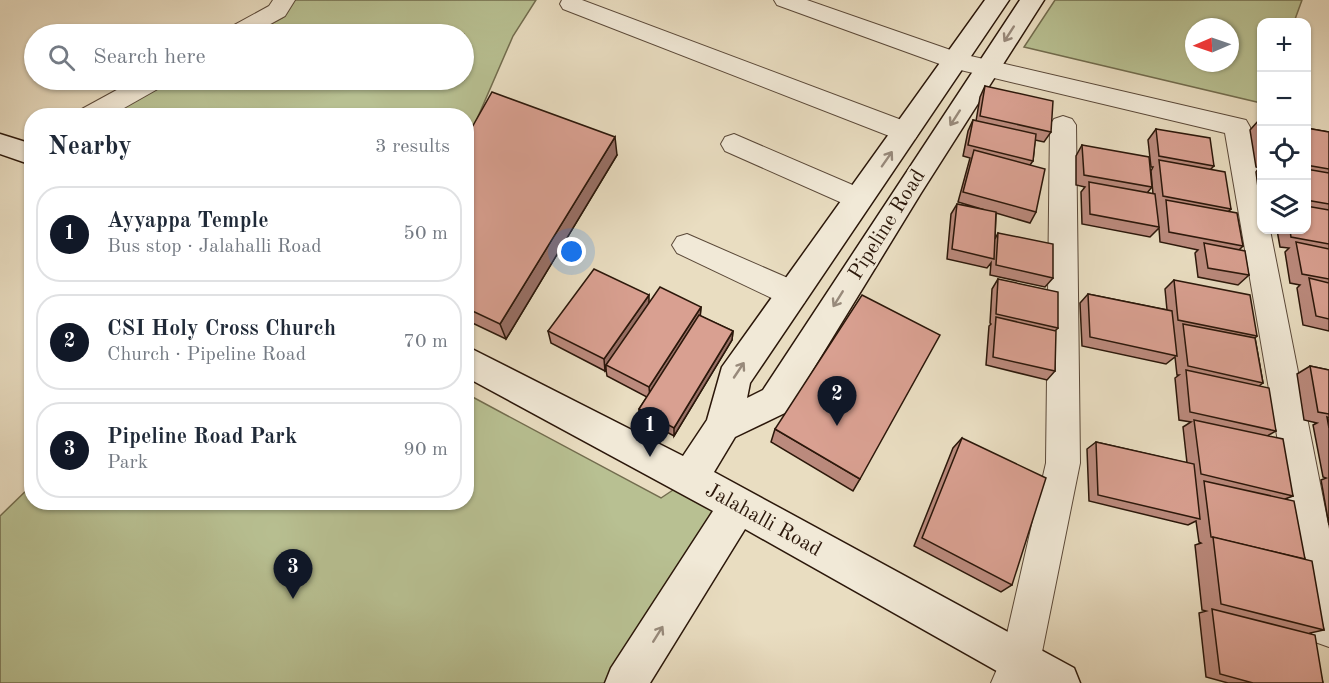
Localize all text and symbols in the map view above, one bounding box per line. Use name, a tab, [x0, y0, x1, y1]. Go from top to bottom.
north arrow	[1185, 18, 1239, 72]
map controls	[1257, 18, 1311, 234]
button: +	[1257, 18, 1311, 72]
search box	[24, 24, 474, 90]
one-way arrow	[1003, 26, 1016, 43]
icon: search	[45, 41, 78, 74]
text: Search here	[93, 46, 206, 68]
button: −	[1257, 72, 1311, 126]
one-way arrow	[949, 109, 961, 125]
button: locate	[1257, 126, 1311, 180]
text: Nearby	[48, 134, 132, 160]
text: 3 results	[375, 137, 450, 157]
one-way arrow	[881, 151, 893, 167]
street label: Pipeline Road	[845, 166, 929, 284]
button: layers	[1257, 180, 1311, 234]
text: Ayyappa Temple	[107, 210, 269, 232]
text: 1	[64, 224, 75, 244]
text: 50 m	[403, 224, 448, 244]
text: Bus stop · Jalahalli Road	[107, 237, 322, 257]
your location	[557, 237, 586, 266]
one-way arrow	[832, 291, 845, 308]
text: CSI Holy Cross Church	[107, 318, 336, 340]
text: 2	[64, 332, 75, 352]
text: 70 m	[403, 332, 448, 352]
text: Church · Pipeline Road	[107, 345, 306, 365]
one-way arrow	[733, 362, 746, 379]
pin: 2	[818, 376, 856, 426]
pin: 1	[630, 408, 670, 457]
text: Pipeline Road Park	[107, 426, 297, 448]
text: 3	[64, 440, 75, 460]
text: 90 m	[403, 440, 448, 460]
text: Park	[107, 453, 148, 473]
street label: Jalahalli Road	[702, 480, 825, 561]
pin: 3	[274, 550, 312, 599]
one-way arrow	[651, 625, 664, 642]

